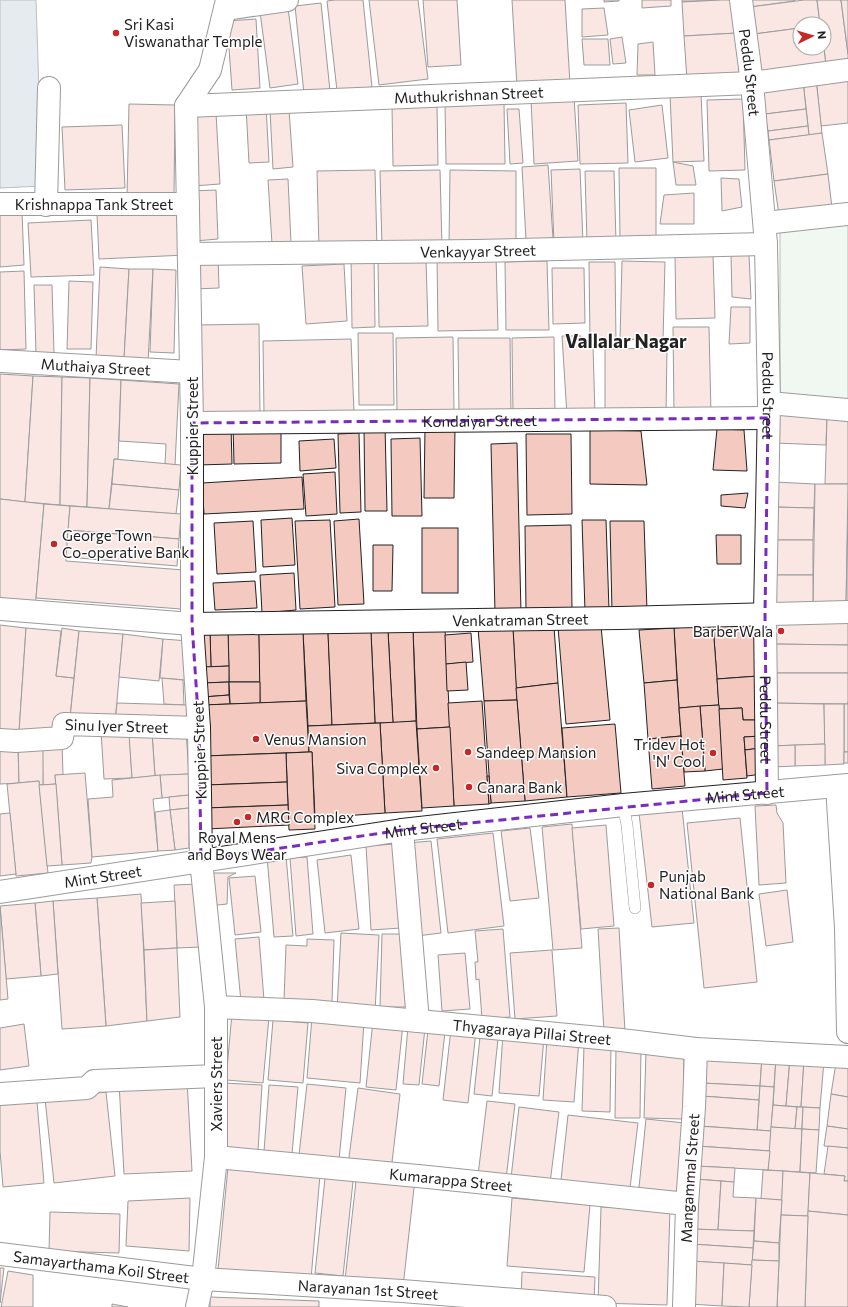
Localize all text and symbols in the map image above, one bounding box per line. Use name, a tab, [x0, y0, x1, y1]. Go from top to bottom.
place label: Sri Kasi Viswanathar Temple	[124, 15, 263, 50]
north arrow	[792, 16, 832, 56]
marker: Sri Kasi Viswanathar Temple	[111, 28, 121, 38]
street label: Peddu Street	[736, 28, 764, 117]
text: N	[816, 30, 829, 40]
street label: Muthukrishnan Street	[394, 82, 544, 107]
street label: Krishnappa Tank Street	[15, 195, 173, 213]
street label: Venkayyar Street	[420, 241, 536, 261]
district label: Vallalar Nagar	[565, 329, 687, 352]
street label: Peddu Street	[759, 351, 778, 440]
street label: Muthaiya Street	[40, 354, 151, 379]
street label: Kuppier Street	[183, 376, 201, 476]
street label: Kondaiyar Street	[423, 411, 537, 430]
place label: George Town Co-operative Bank	[62, 526, 189, 561]
marker: George Town Co-operative Bank	[49, 539, 59, 549]
street label: Venkatraman Street	[452, 609, 589, 629]
place label: BarberWala	[693, 622, 773, 640]
marker: BarberWala	[776, 626, 786, 636]
street label: Peddu Street	[757, 675, 776, 764]
street label: Kuppier Street	[188, 700, 210, 800]
street label: Sinu Iyer Street	[65, 715, 169, 736]
place label: Venus Mansion	[264, 730, 367, 748]
marker: Venus Mansion	[251, 734, 261, 744]
place label: Tridev Hot 'N' Cool	[634, 735, 705, 770]
place label: Sandeep Mansion	[476, 743, 596, 761]
marker: Sandeep Mansion	[463, 747, 473, 757]
marker: Tridev Hot 'N' Cool	[708, 748, 718, 758]
place label: Siva Complex	[336, 759, 428, 777]
marker: Siva Complex	[431, 763, 441, 773]
place label: Canara Bank	[477, 778, 562, 796]
marker: Canara Bank	[464, 782, 474, 792]
street label: Mint Street	[706, 782, 785, 807]
place label: MRC Complex	[256, 808, 354, 826]
marker: MRC Complex	[243, 812, 253, 822]
street label: Mint Street	[383, 814, 463, 842]
marker: Royal Mens and Boys Wear	[232, 817, 242, 827]
place label: Royal Mens and Boys Wear	[187, 828, 287, 863]
street label: Mint Street	[63, 861, 143, 891]
place label: Punjab National Bank	[659, 867, 755, 902]
marker: Punjab National Bank	[646, 880, 656, 890]
street label: Thyagaraya Pillai Street	[452, 1015, 612, 1048]
street label: Xaviers Street	[207, 1036, 225, 1132]
street label: Mangammal Street	[677, 1113, 703, 1243]
street label: Kumarappa Street	[388, 1164, 513, 1195]
street label: Samayarthama Koil Street	[12, 1247, 190, 1286]
street label: Narayanan 1st Street	[297, 1276, 439, 1303]

